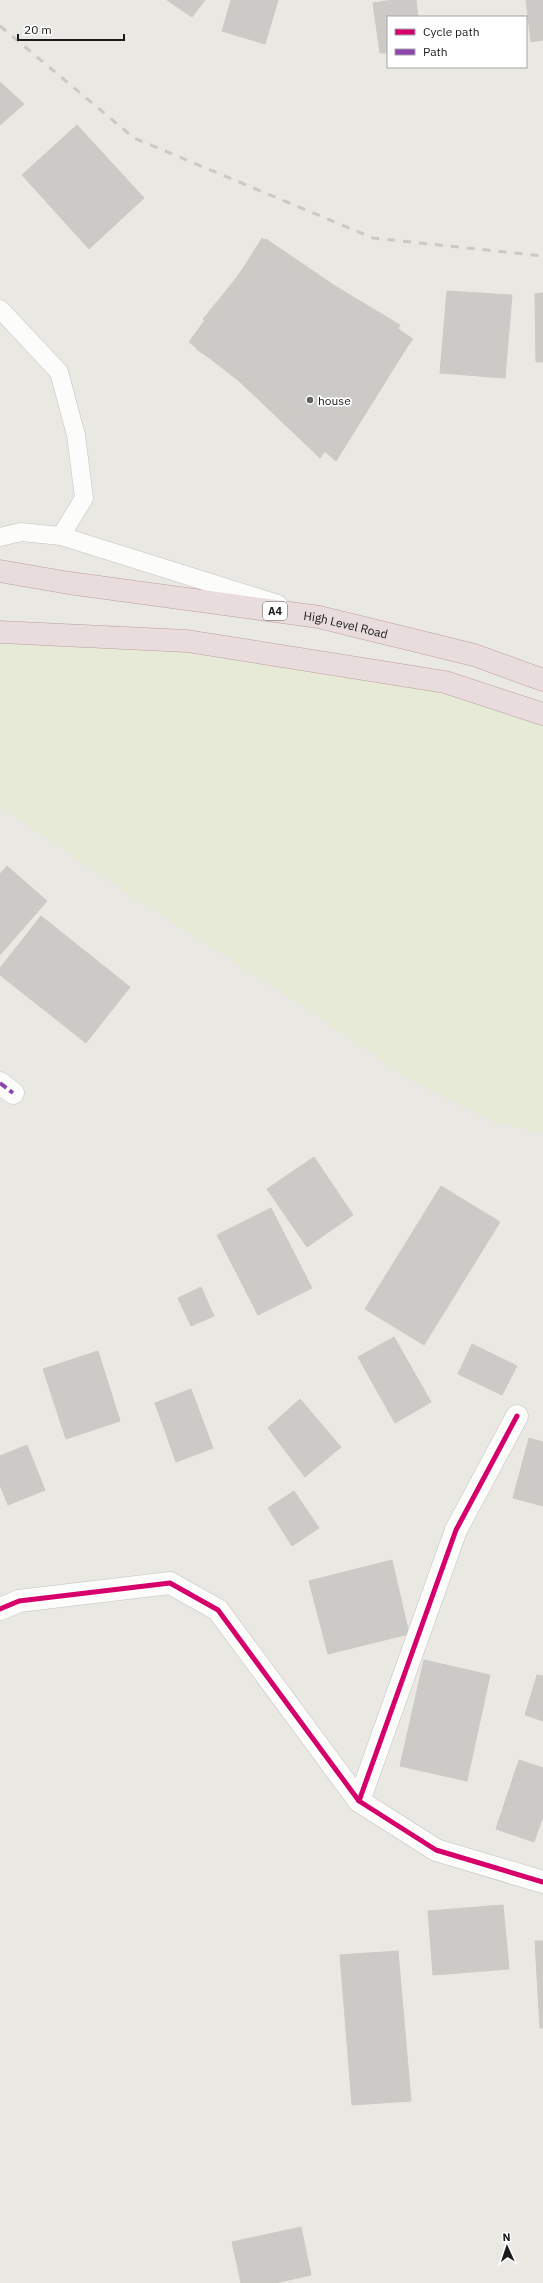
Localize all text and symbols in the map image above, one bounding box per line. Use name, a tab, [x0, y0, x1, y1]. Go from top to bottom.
scale bar	[18, 16, 124, 42]
legend	[387, 16, 527, 68]
text: 20 m	[24, 22, 52, 37]
text: Cycle path	[423, 24, 480, 39]
text: Path	[423, 44, 448, 59]
place label: house	[318, 393, 351, 408]
marker: house	[305, 395, 315, 405]
road number: A4	[263, 602, 287, 620]
street label: High Level Road	[303, 607, 389, 641]
north arrow	[487, 2227, 527, 2267]
text: N	[502, 2230, 511, 2244]

